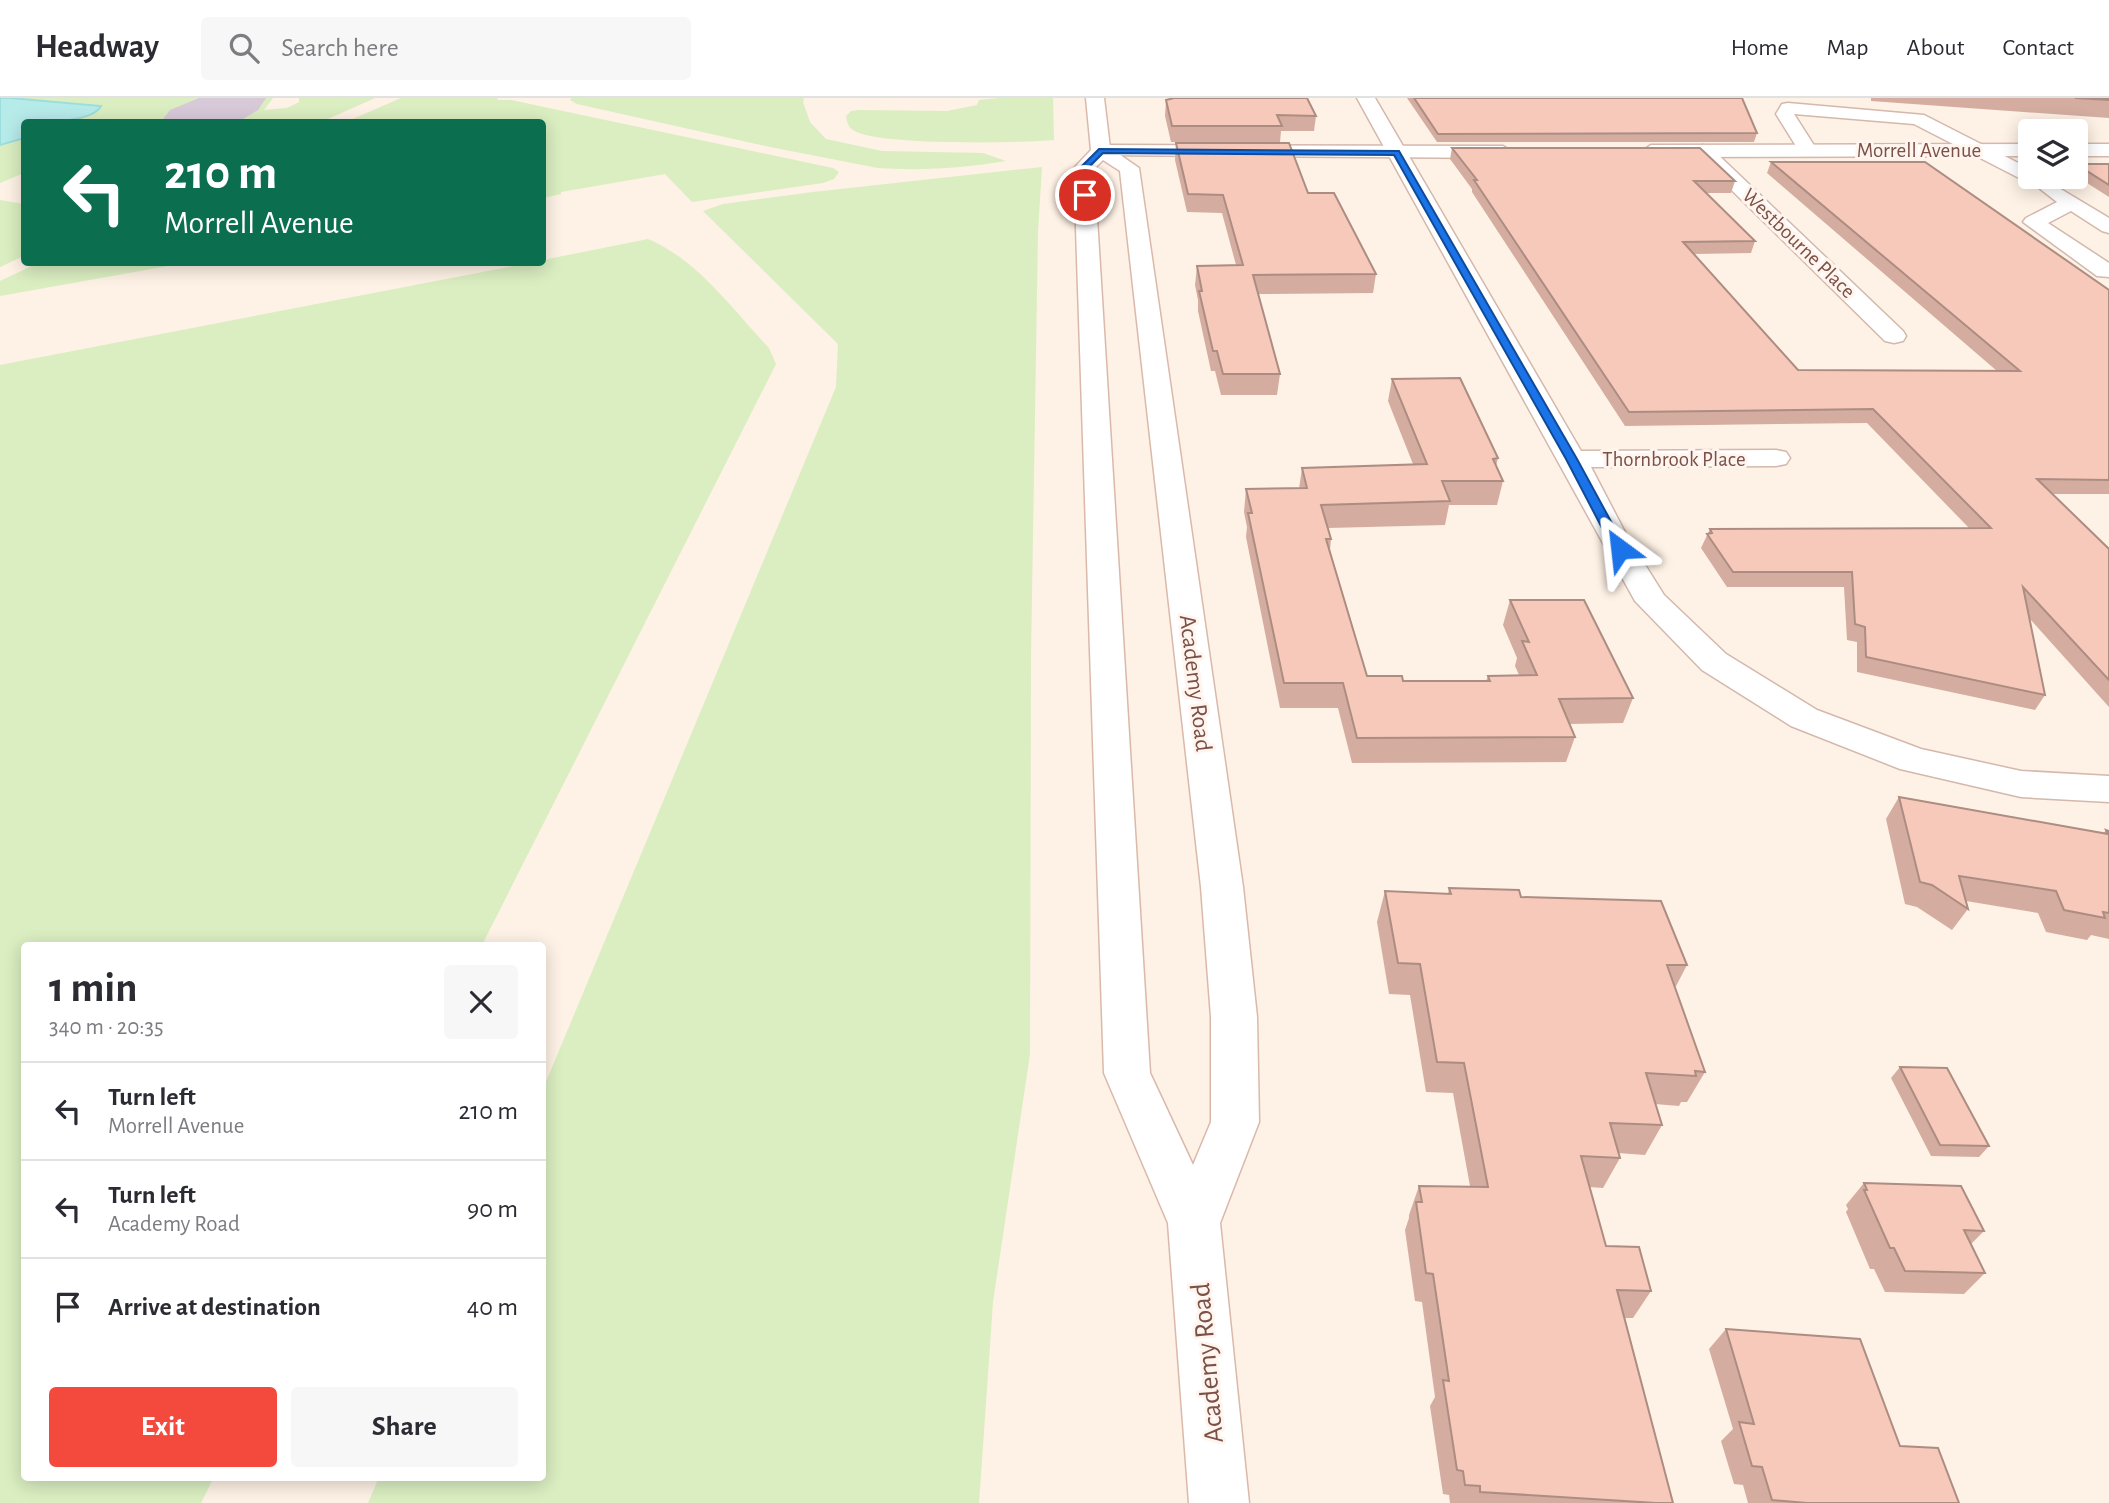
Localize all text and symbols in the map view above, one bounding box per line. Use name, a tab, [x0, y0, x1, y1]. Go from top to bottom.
search box	[201, 17, 691, 80]
icon: search	[225, 29, 263, 67]
text: Headway	[35, 31, 159, 64]
text: Search here	[281, 35, 399, 61]
text: Home	[1731, 36, 1789, 60]
text: Map	[1827, 36, 1869, 60]
text: About	[1907, 36, 1964, 60]
text: Contact	[2002, 36, 2074, 60]
map controls	[2018, 119, 2088, 189]
button: layers	[2018, 119, 2088, 189]
street label: Morrell Avenue	[1857, 140, 1981, 161]
icon: left	[49, 147, 140, 238]
text: 210 m	[164, 149, 277, 198]
pin	[1055, 165, 1115, 225]
icon: arrive	[1066, 176, 1104, 214]
street label: Westbourne Place	[1738, 184, 1859, 302]
text: Morrell Avenue	[164, 207, 354, 239]
street label: Thornbrook Place	[1602, 449, 1746, 470]
position arrow	[1583, 512, 1657, 586]
street label: Academy Road	[1175, 613, 1215, 753]
button: close	[444, 965, 518, 1039]
text: 1 min	[49, 967, 138, 1009]
text: 340 m · 20:35	[49, 1016, 164, 1039]
text: Turn left	[108, 1084, 196, 1110]
icon: left	[49, 1092, 87, 1130]
text: 210 m	[458, 1098, 518, 1124]
text: Morrell Avenue	[108, 1115, 244, 1138]
text: Turn left	[108, 1182, 196, 1208]
icon: left	[49, 1190, 87, 1228]
text: 90 m	[467, 1196, 518, 1222]
text: Academy Road	[108, 1213, 240, 1236]
street label: Academy Road	[1187, 1282, 1229, 1444]
icon: arrive	[49, 1288, 87, 1326]
text: Arrive at destination	[108, 1294, 321, 1320]
text: 40 m	[467, 1294, 518, 1320]
button: Exit	[49, 1387, 277, 1467]
button: Share	[291, 1387, 518, 1467]

